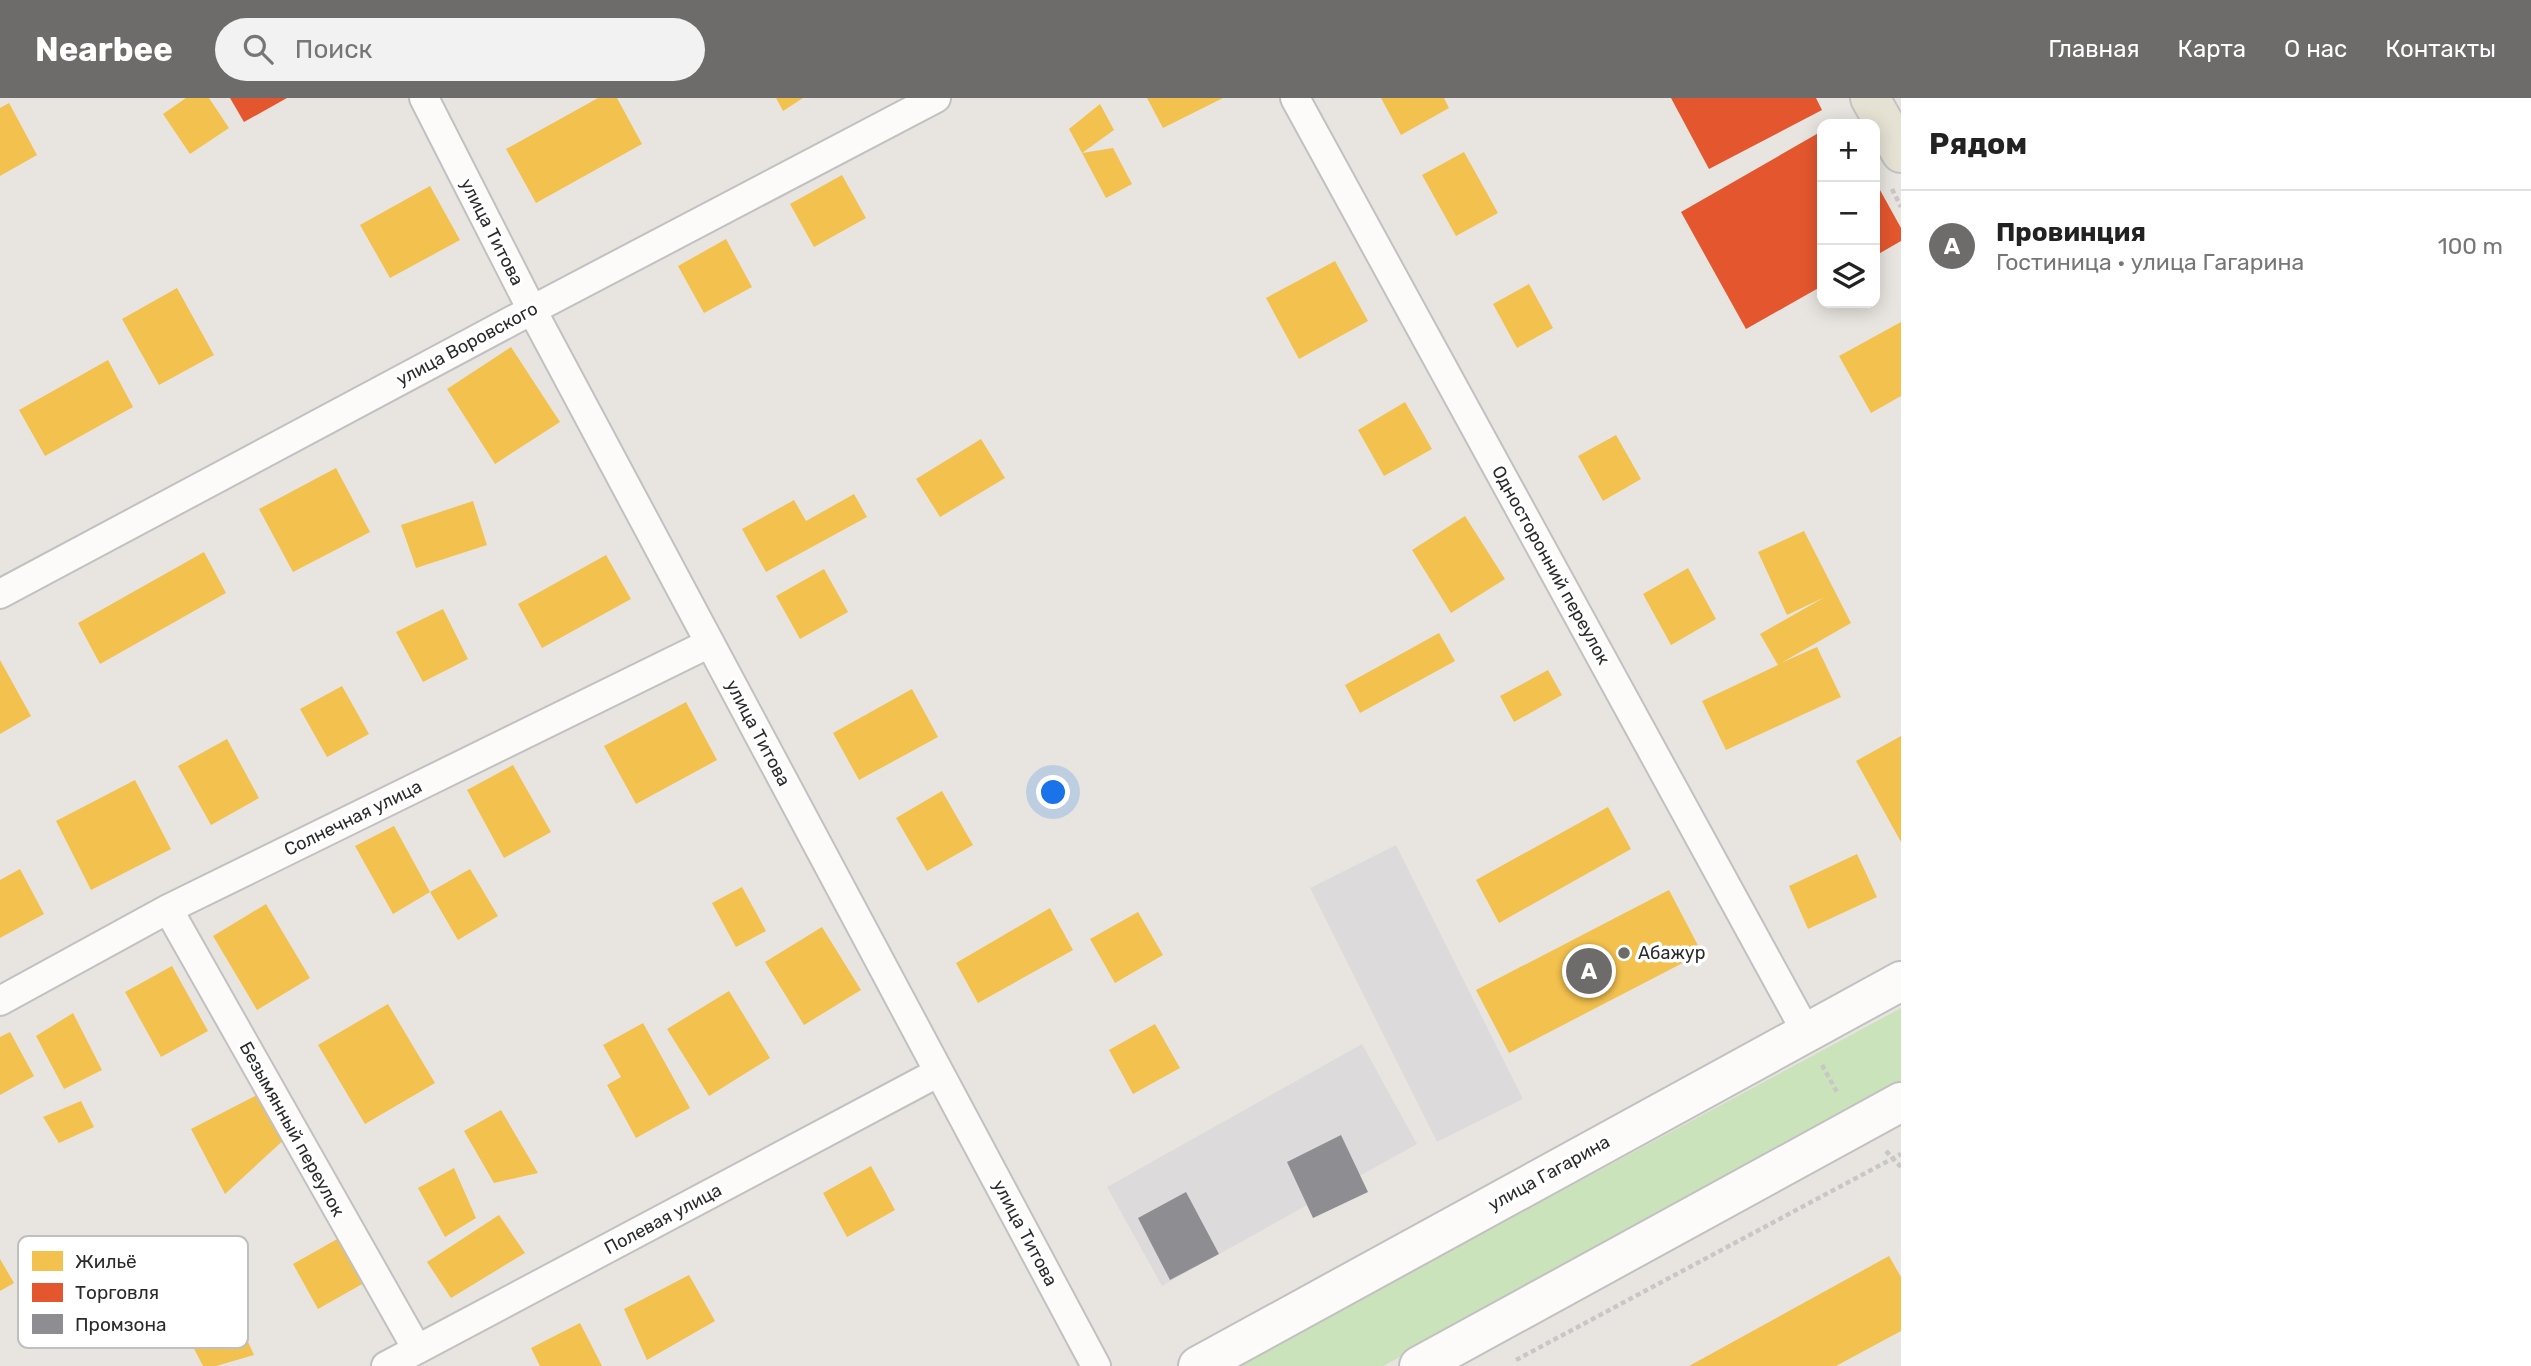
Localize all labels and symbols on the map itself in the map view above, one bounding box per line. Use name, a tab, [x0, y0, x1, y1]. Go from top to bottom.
street label: улица Титова	[456, 175, 528, 289]
street label: улица Воровского	[392, 297, 542, 391]
street label: Односторонний переулок	[1487, 462, 1615, 669]
street label: улица Титова	[721, 676, 795, 790]
street label: Солнечная улица	[281, 775, 425, 861]
your location	[1036, 775, 1070, 809]
place label: Абажур	[1638, 942, 1705, 964]
pin: A	[1566, 945, 1612, 997]
marker: Абажур	[1616, 945, 1632, 961]
street label: Безымянный переулок	[235, 1038, 349, 1221]
street label: улица Гагарина	[1484, 1130, 1614, 1216]
street label: улица Титова	[988, 1176, 1062, 1290]
street label: Полевая улица	[601, 1179, 725, 1259]
legend	[18, 1236, 248, 1348]
text: Жильё	[75, 1250, 137, 1273]
text: Торговля	[75, 1281, 159, 1304]
text: Промзона	[75, 1313, 166, 1336]

